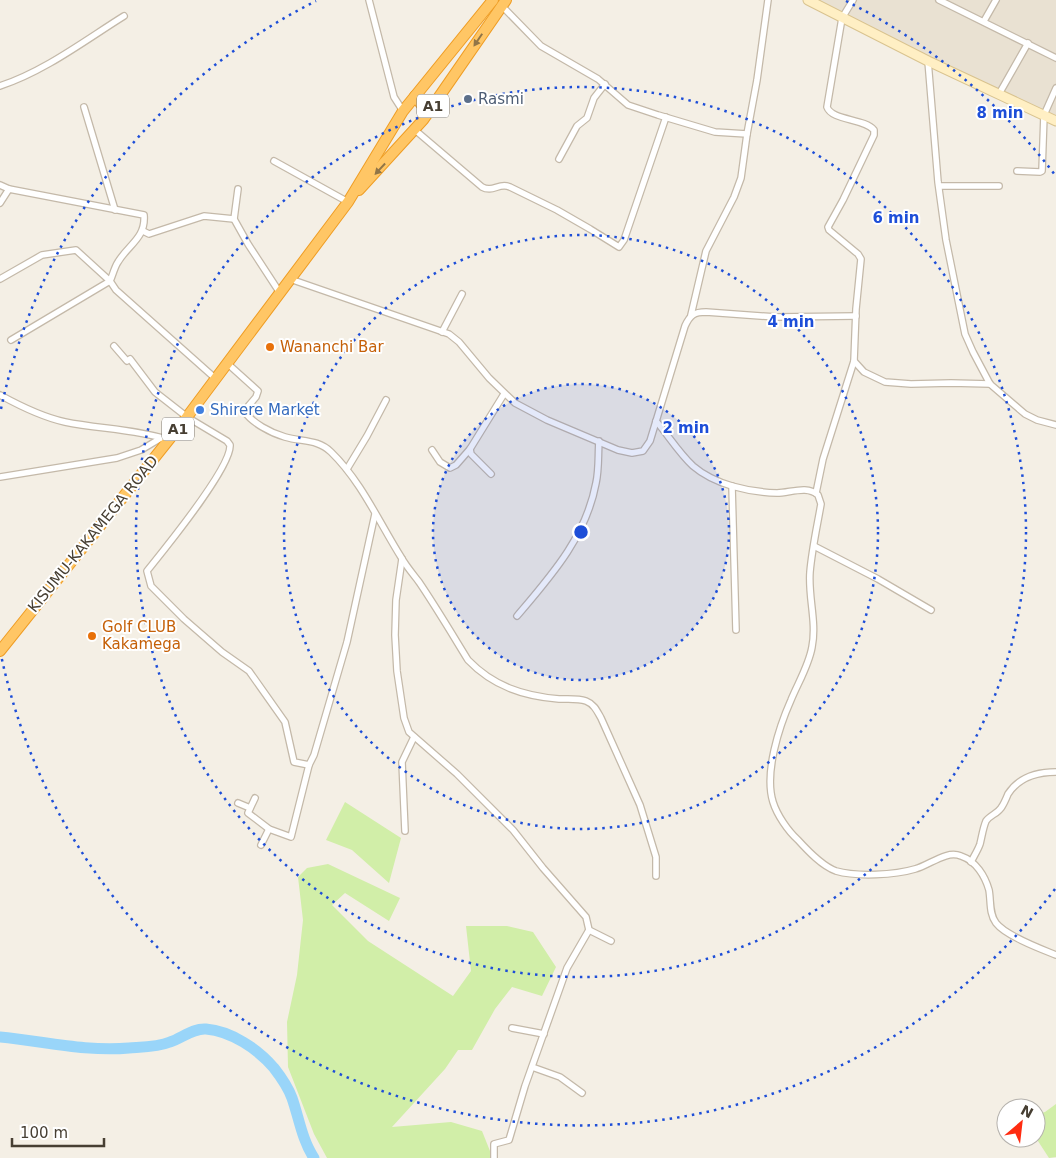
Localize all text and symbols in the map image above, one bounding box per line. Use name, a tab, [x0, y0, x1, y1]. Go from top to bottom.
one-way arrow	[473, 33, 483, 47]
place label: Rasmi	[478, 90, 524, 108]
marker: Rasmi	[462, 93, 474, 105]
road number: A1	[417, 94, 449, 118]
text: 8 min	[976, 104, 1024, 122]
one-way arrow	[374, 163, 386, 175]
text: 6 min	[872, 209, 920, 227]
text: 4 min	[767, 313, 815, 331]
place label: Wananchi Bar	[280, 338, 384, 356]
marker: Wananchi Bar	[264, 341, 276, 353]
place label: Shirere Market	[210, 401, 320, 419]
marker: Shirere Market	[194, 404, 206, 416]
road number: A1	[162, 418, 194, 440]
text: 2 min	[662, 419, 710, 437]
street label: KISUMU-KAKAMEGA ROAD	[24, 452, 162, 616]
centre of rings	[572, 523, 590, 541]
place label: Golf CLUB Kakamega	[102, 618, 181, 653]
marker: Golf CLUB Kakamega	[86, 630, 98, 642]
north arrow	[996, 1098, 1046, 1148]
text: N	[1018, 1102, 1036, 1121]
scale bar	[12, 1116, 105, 1148]
text: 100 m	[20, 1124, 68, 1142]

